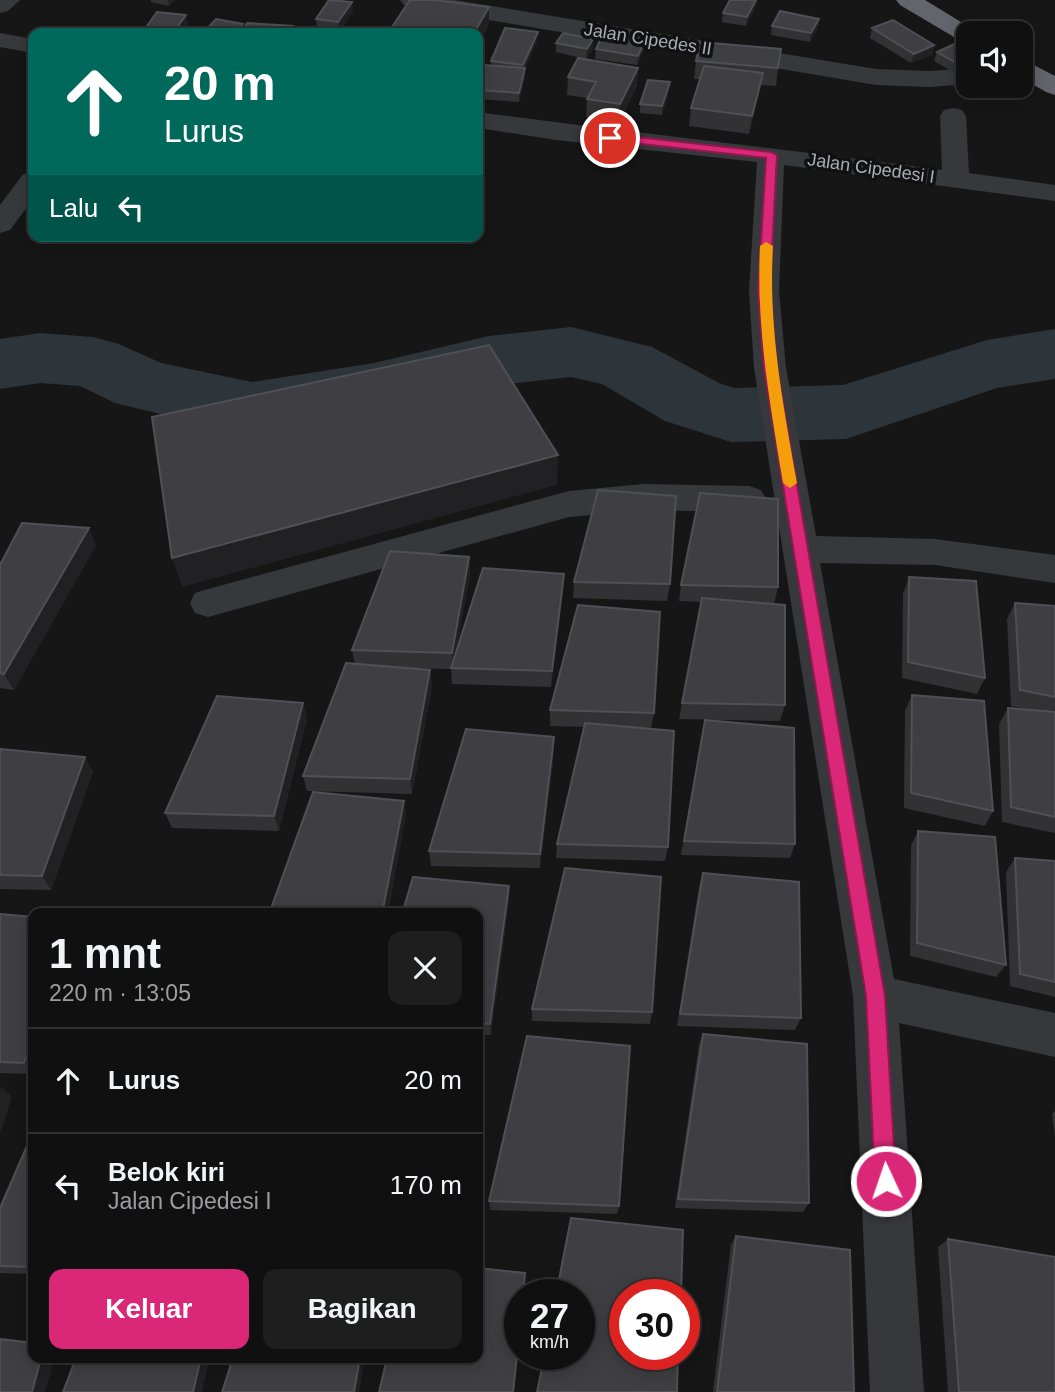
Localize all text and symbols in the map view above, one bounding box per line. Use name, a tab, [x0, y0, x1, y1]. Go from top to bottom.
street label: Jalan Cipedes II	[583, 19, 713, 59]
map controls	[956, 21, 1033, 98]
button: sound	[956, 21, 1033, 98]
icon: ahead	[49, 56, 140, 147]
text: 20 m	[164, 56, 276, 110]
pin	[580, 108, 640, 168]
text: Lurus	[164, 113, 244, 149]
icon: arrive	[591, 119, 629, 157]
street label: Jalan Cipedesi I	[806, 149, 936, 187]
icon: left	[112, 189, 150, 227]
text: Lalu	[49, 193, 98, 223]
text: 1 mnt	[49, 930, 161, 977]
button: close	[388, 931, 462, 1005]
text: 220 m · 13:05	[49, 980, 191, 1006]
icon: ahead	[49, 1062, 87, 1100]
text: Lurus	[108, 1065, 180, 1095]
text: 20 m	[404, 1065, 462, 1095]
position arrow	[849, 1144, 923, 1218]
text: Belok kiri	[108, 1157, 225, 1187]
icon: left	[49, 1167, 87, 1205]
text: 170 m	[390, 1170, 462, 1200]
text: Jalan Cipedesi I	[108, 1188, 272, 1214]
button: Keluar	[49, 1269, 249, 1349]
button: Bagikan	[263, 1269, 462, 1349]
speed limit sign: 30	[609, 1279, 700, 1370]
text: 27	[530, 1296, 569, 1335]
text: km/h	[530, 1332, 569, 1352]

